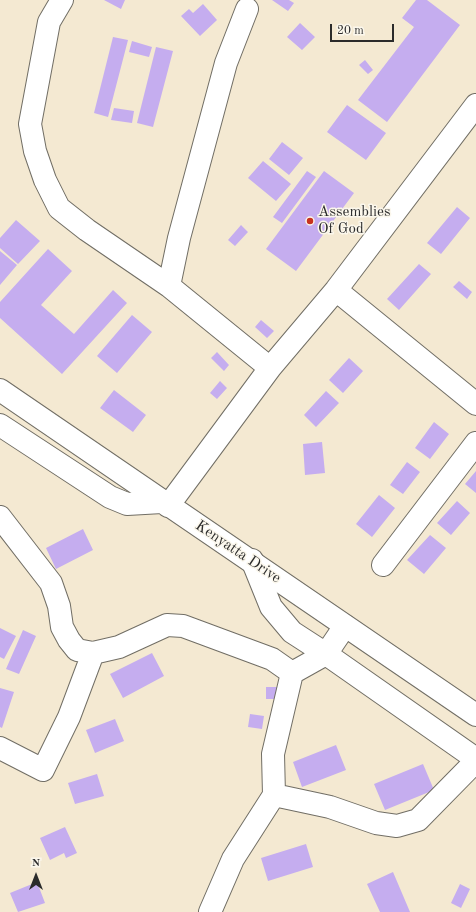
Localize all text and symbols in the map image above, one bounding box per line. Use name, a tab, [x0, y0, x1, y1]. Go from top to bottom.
scale bar	[332, 16, 396, 42]
text: 20 m	[337, 25, 364, 37]
place label: Assemblies Of God	[318, 203, 390, 238]
marker: Assemblies Of God	[305, 216, 315, 226]
street label: Kenyatta Drive	[192, 517, 284, 587]
north arrow	[16, 856, 56, 896]
text: N	[32, 858, 40, 869]

